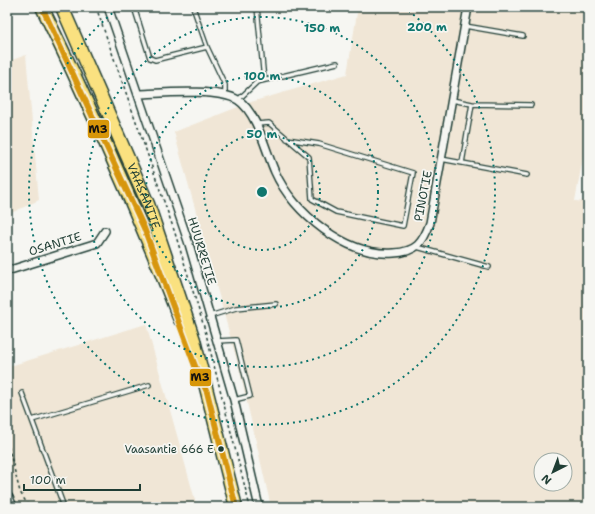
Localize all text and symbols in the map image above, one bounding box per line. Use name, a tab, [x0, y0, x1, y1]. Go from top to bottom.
text: 200 m	[407, 19, 447, 35]
text: 150 m	[304, 20, 340, 36]
text: 100 m	[244, 68, 281, 84]
line badge: M3	[87, 119, 110, 139]
text: M3	[89, 122, 108, 137]
text: 50 m	[247, 126, 278, 142]
street label: VAASANTIE	[123, 160, 164, 231]
street label: PINOTIE	[410, 169, 436, 223]
centre of rings	[255, 185, 269, 199]
street label: HUURRETIE	[184, 215, 220, 287]
street label: OSANTIE	[27, 228, 83, 260]
line badge: M3	[189, 368, 212, 387]
text: M3	[191, 370, 210, 385]
place label: Vaasantie 666 E	[124, 442, 214, 457]
marker: Vaasantie 666 E	[216, 444, 226, 454]
north arrow	[533, 452, 573, 492]
scale bar	[24, 466, 140, 492]
text: N	[538, 470, 555, 488]
text: 100 m	[30, 472, 66, 488]

